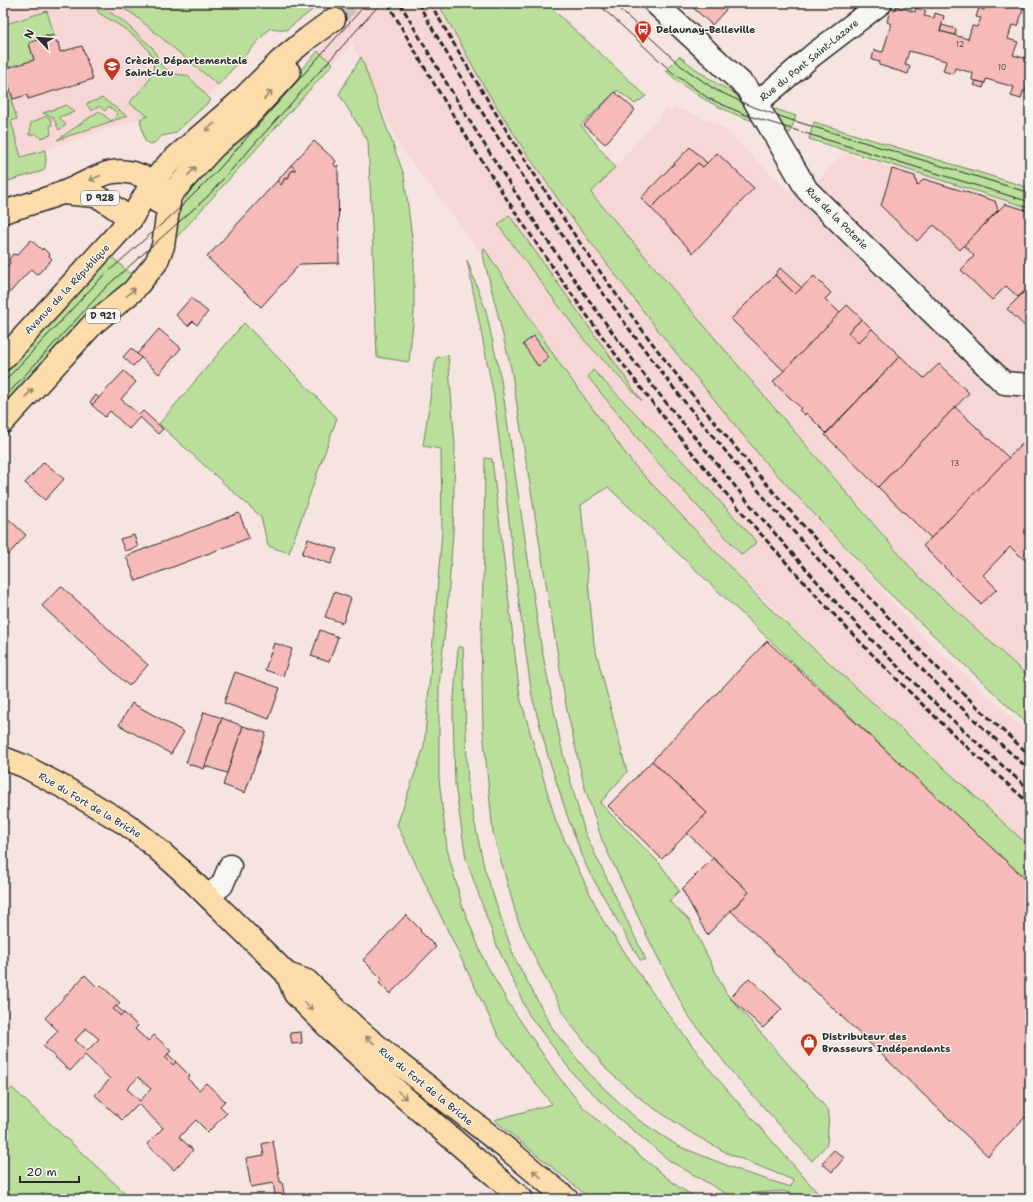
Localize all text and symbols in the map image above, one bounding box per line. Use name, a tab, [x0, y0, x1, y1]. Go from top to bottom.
street label: Rue du Pont Saint-Lazare	[757, 16, 861, 104]
north arrow	[18, 18, 58, 58]
bus stop icon: Delaunay-Belleville	[633, 19, 653, 44]
place label: Delaunay-Belleville	[656, 23, 755, 36]
text: N	[21, 27, 38, 41]
house number: 12	[956, 39, 965, 50]
place label: Crèche Départementale Saint-Leu	[125, 54, 248, 79]
school or university icon: Crèche Départementale Saint-Leu	[102, 56, 122, 81]
house number: 10	[998, 62, 1006, 73]
one-way arrow	[264, 90, 273, 100]
one-way arrow	[204, 123, 215, 132]
one-way arrow	[187, 166, 197, 176]
one-way arrow	[89, 175, 101, 182]
street label: Rue de la Poterie	[803, 184, 871, 252]
road number: D 928	[81, 191, 119, 205]
street label: Avenue de la République	[22, 241, 113, 337]
one-way arrow	[126, 287, 136, 297]
road number: D 921	[86, 309, 120, 323]
one-way arrow	[25, 388, 34, 398]
house number: 13	[951, 458, 959, 469]
street label: Rue du Fort de la Briche	[36, 769, 144, 841]
one-way arrow	[303, 1002, 313, 1011]
place label: Distributeur des Brasseurs Indépendants	[822, 1030, 950, 1055]
shop icon: Distributeur des Brasseurs Indépendants	[799, 1032, 819, 1057]
one-way arrow	[365, 1035, 375, 1044]
street label: Rue du Fort de la Briche	[376, 1044, 476, 1128]
one-way arrow	[397, 1091, 408, 1100]
scale bar	[20, 1158, 79, 1184]
text: 20 m	[26, 1164, 57, 1180]
one-way arrow	[531, 1169, 542, 1178]

